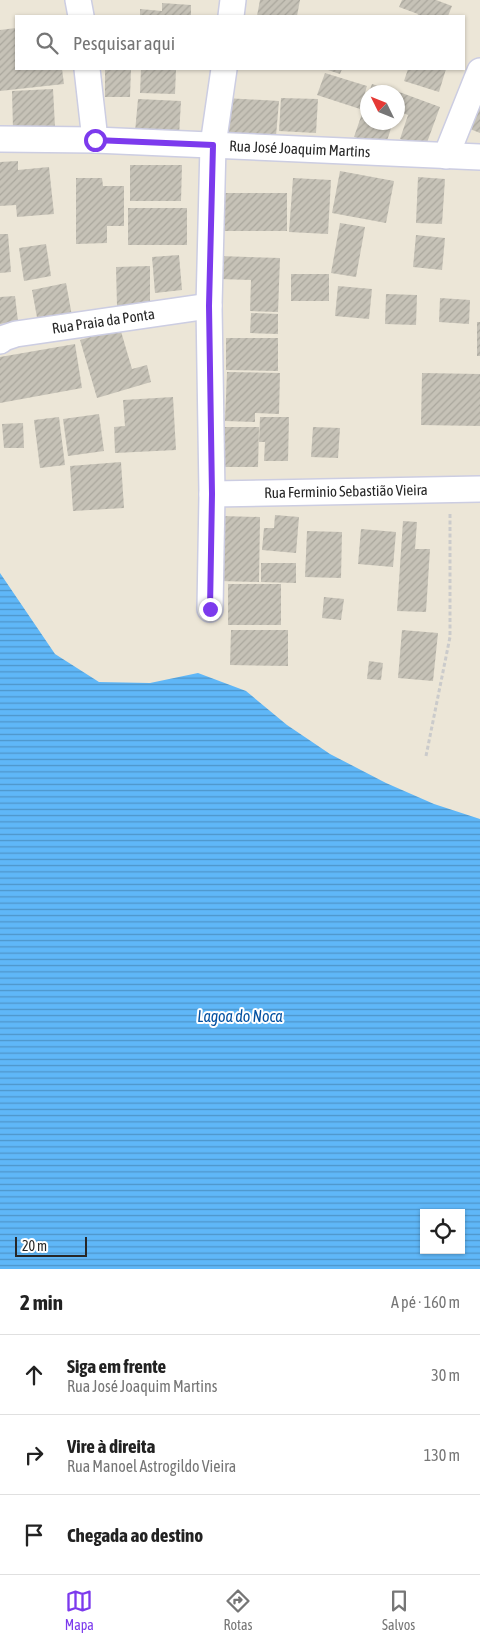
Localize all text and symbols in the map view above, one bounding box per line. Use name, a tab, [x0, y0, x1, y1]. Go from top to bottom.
search box	[15, 15, 465, 70]
icon: search	[33, 29, 61, 57]
text: Pesquisar aqui	[73, 32, 175, 54]
north arrow	[360, 85, 405, 130]
route start	[84, 129, 107, 152]
street label: Rua José Joaquim Martins	[229, 137, 371, 160]
street label: Rua Praia da Ponta	[51, 305, 156, 337]
street label: Rua Ferminio Sebastião Vieira	[264, 481, 428, 501]
route end	[199, 598, 222, 621]
water label: Lagoa do Noca	[197, 1007, 283, 1026]
map controls	[420, 1209, 465, 1254]
button: locate	[420, 1209, 465, 1254]
scale bar	[15, 1234, 88, 1257]
text: 20 m	[22, 1238, 47, 1254]
text: 2 min	[20, 1290, 63, 1314]
text: A pé · 160 m	[391, 1293, 460, 1311]
text: Siga em frente	[67, 1355, 166, 1377]
icon: ahead	[20, 1361, 48, 1389]
text: 30 m	[431, 1366, 460, 1384]
text: Rua José Joaquim Martins	[67, 1377, 217, 1395]
text: Vire à direita	[67, 1435, 155, 1457]
icon: right	[20, 1441, 48, 1469]
text: 130 m	[424, 1446, 460, 1464]
text: Rua Manoel Astrogildo Vieira	[67, 1457, 236, 1475]
icon: arrive	[20, 1521, 48, 1549]
text: Chegada ao destino	[67, 1524, 203, 1546]
tab: Mapa	[65, 1587, 94, 1633]
tab: Rotas	[223, 1587, 252, 1633]
tab: Salvos	[382, 1587, 415, 1633]

